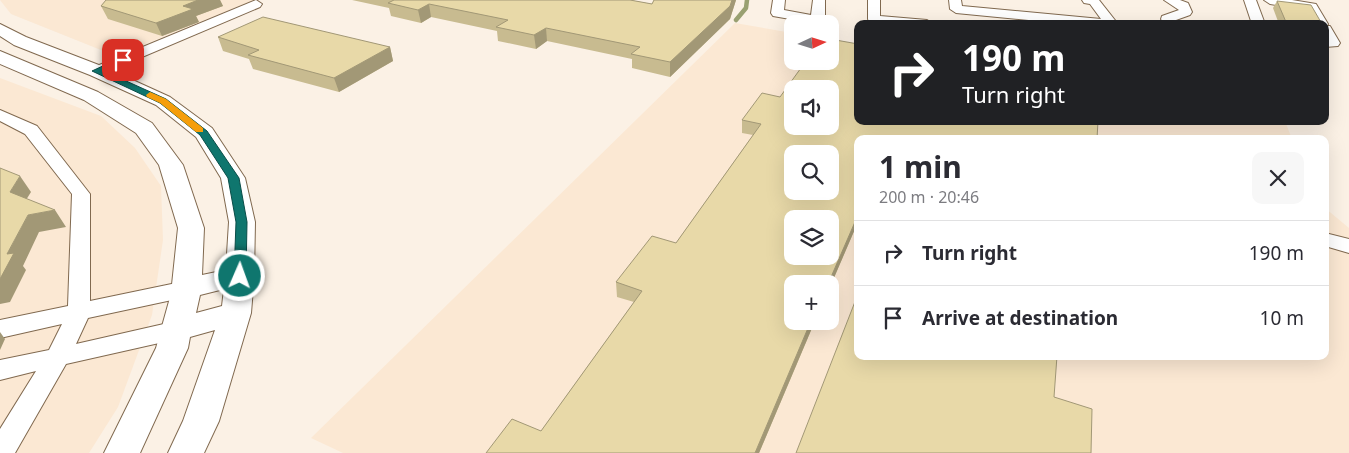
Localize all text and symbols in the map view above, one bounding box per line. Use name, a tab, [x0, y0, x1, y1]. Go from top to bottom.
north arrow	[784, 15, 839, 70]
map controls	[784, 15, 839, 330]
text: 190 m	[962, 34, 1065, 81]
pin	[102, 39, 144, 81]
icon: right	[879, 40, 944, 105]
icon: arrive	[109, 46, 137, 74]
text: Turn right	[962, 79, 1065, 109]
button: sound	[784, 80, 839, 135]
button: search	[784, 145, 839, 200]
text: 1 min	[879, 146, 962, 187]
button: close	[1252, 152, 1304, 204]
text: 200 m · 20:46	[879, 186, 979, 208]
button: layers	[784, 210, 839, 265]
icon: right	[879, 239, 907, 267]
text: Turn right	[922, 240, 1017, 266]
text: 190 m	[1249, 240, 1304, 266]
position arrow	[213, 249, 265, 301]
button: +	[784, 275, 839, 330]
icon: arrive	[879, 304, 907, 332]
text: Arrive at destination	[922, 305, 1118, 331]
text: 10 m	[1260, 305, 1304, 331]

